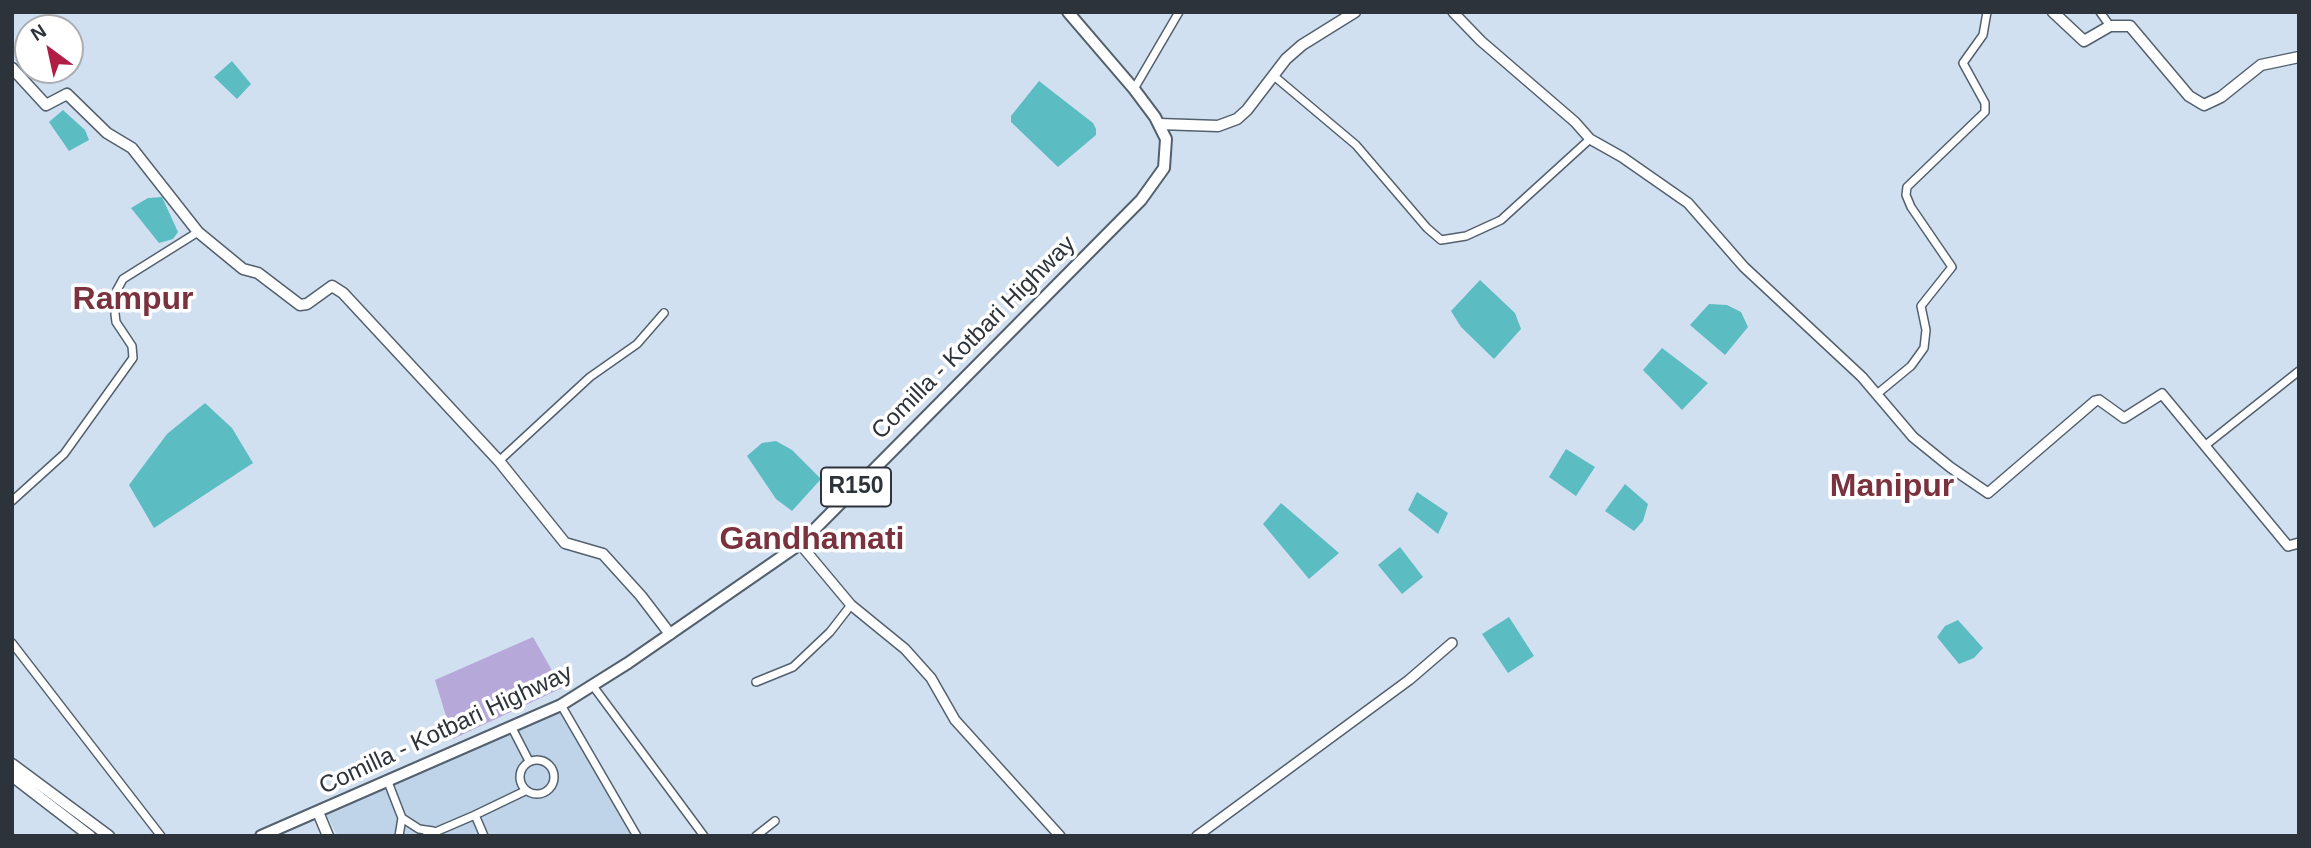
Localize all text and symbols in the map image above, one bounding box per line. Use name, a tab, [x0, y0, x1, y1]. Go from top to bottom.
north arrow	[14, 14, 84, 84]
text: N	[27, 20, 50, 45]
street label: Comilla - Kotbari Highway	[866, 230, 1082, 446]
district label: Rampur	[73, 281, 193, 319]
road number: R150	[821, 467, 891, 506]
district label: Manipur	[1830, 468, 1954, 506]
district label: Gandhamati	[720, 521, 904, 559]
street label: Comilla - Kotbari Highway	[315, 659, 577, 801]

